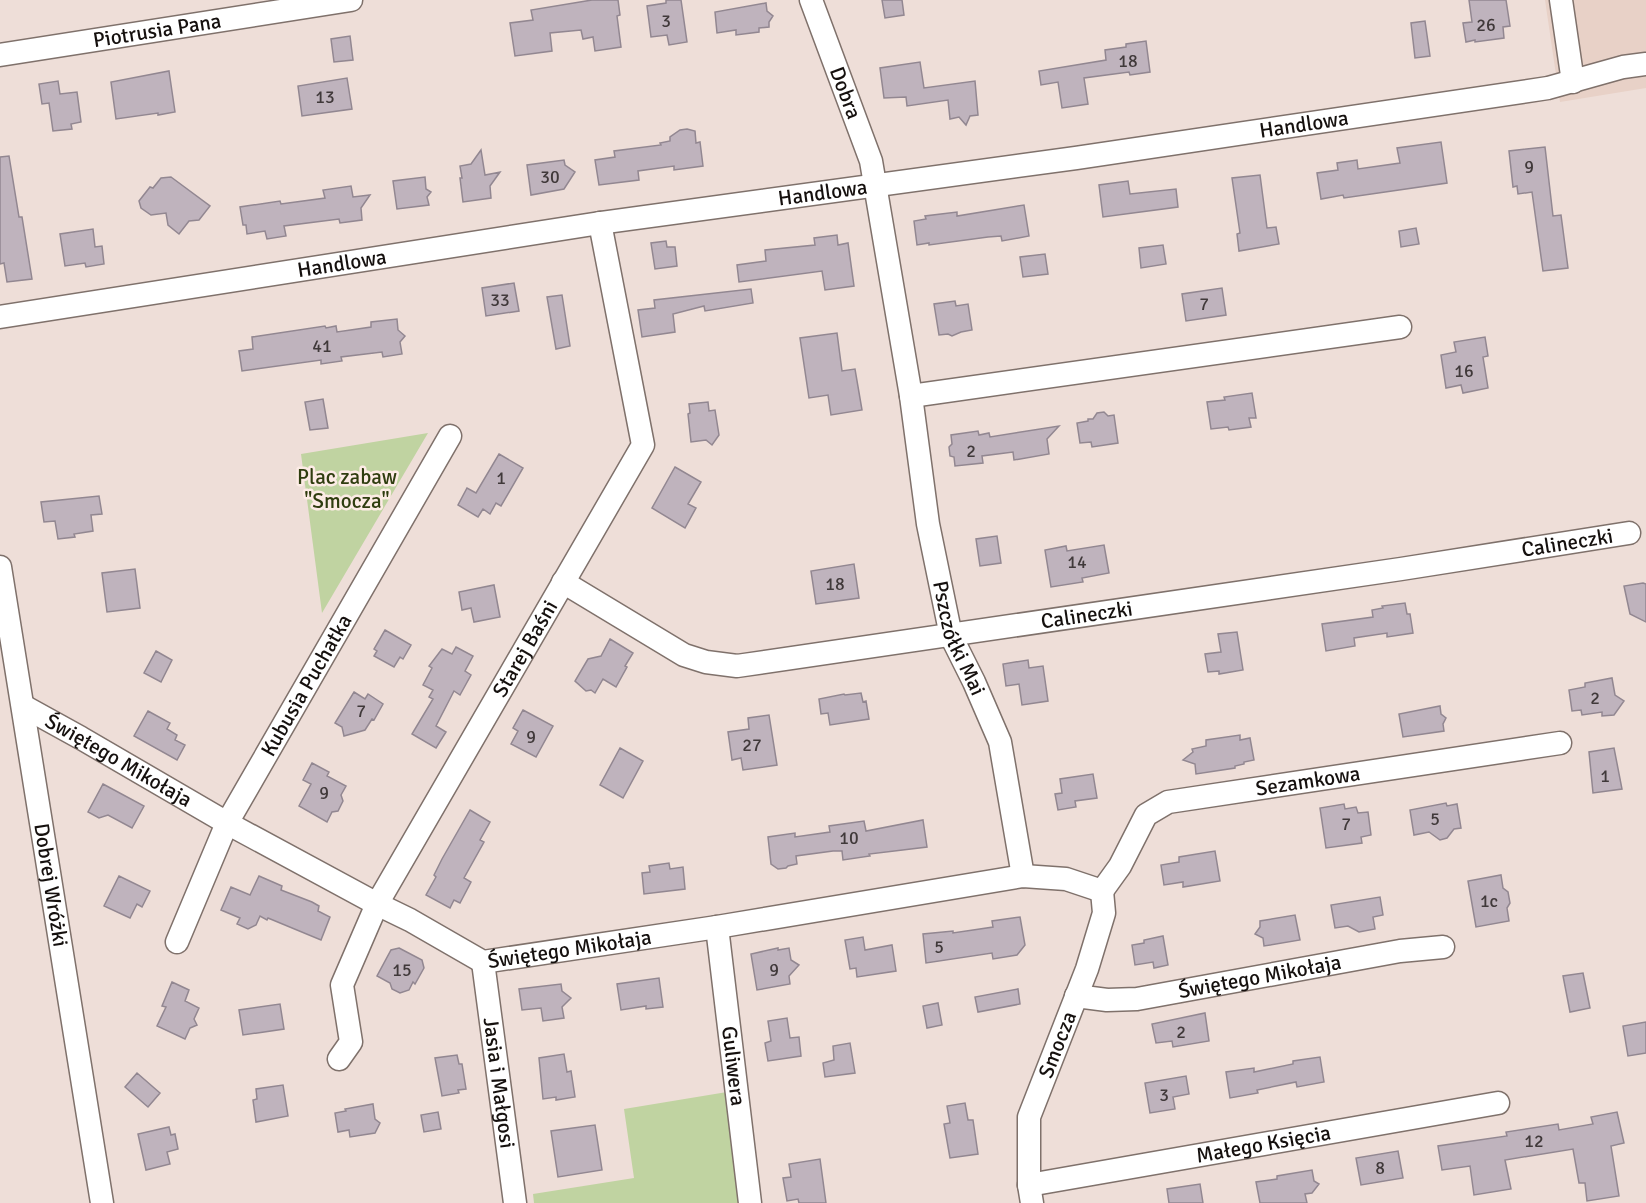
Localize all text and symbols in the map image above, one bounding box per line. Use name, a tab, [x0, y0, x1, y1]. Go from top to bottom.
street label: Piotrusia Pana	[91, 8, 223, 53]
house number: 3	[661, 10, 671, 32]
house number: 26	[1476, 14, 1496, 36]
house number: 18	[1118, 50, 1138, 72]
street label: Dobra	[824, 63, 867, 123]
house number: 13	[315, 86, 335, 108]
street label: Handlowa	[1257, 105, 1350, 144]
house number: 9	[1524, 156, 1534, 178]
house number: 30	[540, 166, 560, 188]
street label: Handlowa	[776, 174, 869, 212]
street label: Handlowa	[295, 244, 388, 283]
house number: 33	[490, 289, 510, 311]
house number: 7	[1199, 293, 1209, 315]
house number: 41	[312, 335, 332, 357]
house number: 16	[1454, 360, 1474, 382]
house number: 2	[966, 440, 976, 462]
park label: Plac zabaw "Smocza"	[297, 464, 397, 514]
house number: 1	[496, 467, 506, 489]
street label: Calineczki	[1520, 523, 1615, 563]
house number: 14	[1067, 551, 1087, 573]
house number: 18	[825, 573, 845, 595]
street label: Pszczółki Mai	[927, 578, 991, 699]
street label: Starej Baśni	[487, 595, 563, 702]
street label: Calineczki	[1039, 595, 1134, 634]
street label: Kubusia Puchatka	[255, 610, 358, 761]
house number: 2	[1590, 687, 1600, 709]
house number: 7	[356, 700, 366, 722]
street label: Świętego Mikołaja	[41, 708, 197, 813]
house number: 9	[526, 726, 536, 748]
house number: 27	[742, 734, 762, 756]
street label: Sezamkowa	[1254, 760, 1362, 802]
house number: 1	[1600, 765, 1610, 787]
house number: 9	[319, 782, 329, 804]
house number: 5	[1430, 808, 1440, 830]
house number: 7	[1341, 813, 1351, 835]
street label: Dobrej Wróżki	[28, 821, 74, 949]
house number: 10	[839, 827, 859, 849]
house number: 1c	[1480, 890, 1498, 912]
street label: Świętego Mikołaja	[486, 924, 653, 974]
house number: 5	[934, 936, 944, 958]
street label: Świętego Mikołaja	[1176, 949, 1343, 1004]
house number: 15	[392, 959, 412, 981]
house number: 9	[769, 959, 779, 981]
street label: Smocza	[1033, 1008, 1082, 1082]
street label: Jasia i Małgosi	[478, 1016, 521, 1150]
house number: 2	[1176, 1021, 1186, 1043]
street label: Guliwera	[716, 1025, 751, 1107]
house number: 3	[1159, 1084, 1169, 1106]
street label: Małego Księcia	[1194, 1119, 1333, 1169]
house number: 12	[1524, 1130, 1544, 1152]
house number: 8	[1375, 1157, 1385, 1179]

